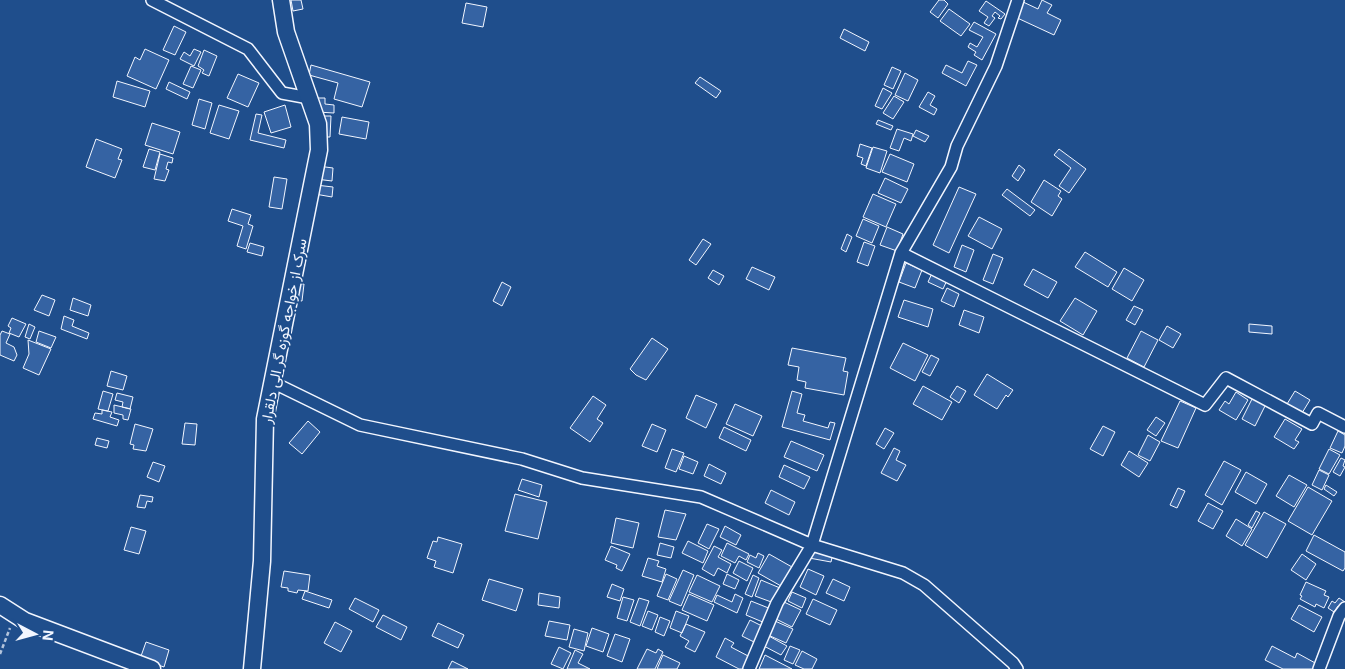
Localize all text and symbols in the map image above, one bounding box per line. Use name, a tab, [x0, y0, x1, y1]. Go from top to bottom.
street label: سرک از خواجه گوزه گر الی دلقرار	[256, 237, 312, 426]
north arrow	[10, 609, 60, 659]
text: N	[39, 629, 57, 642]

